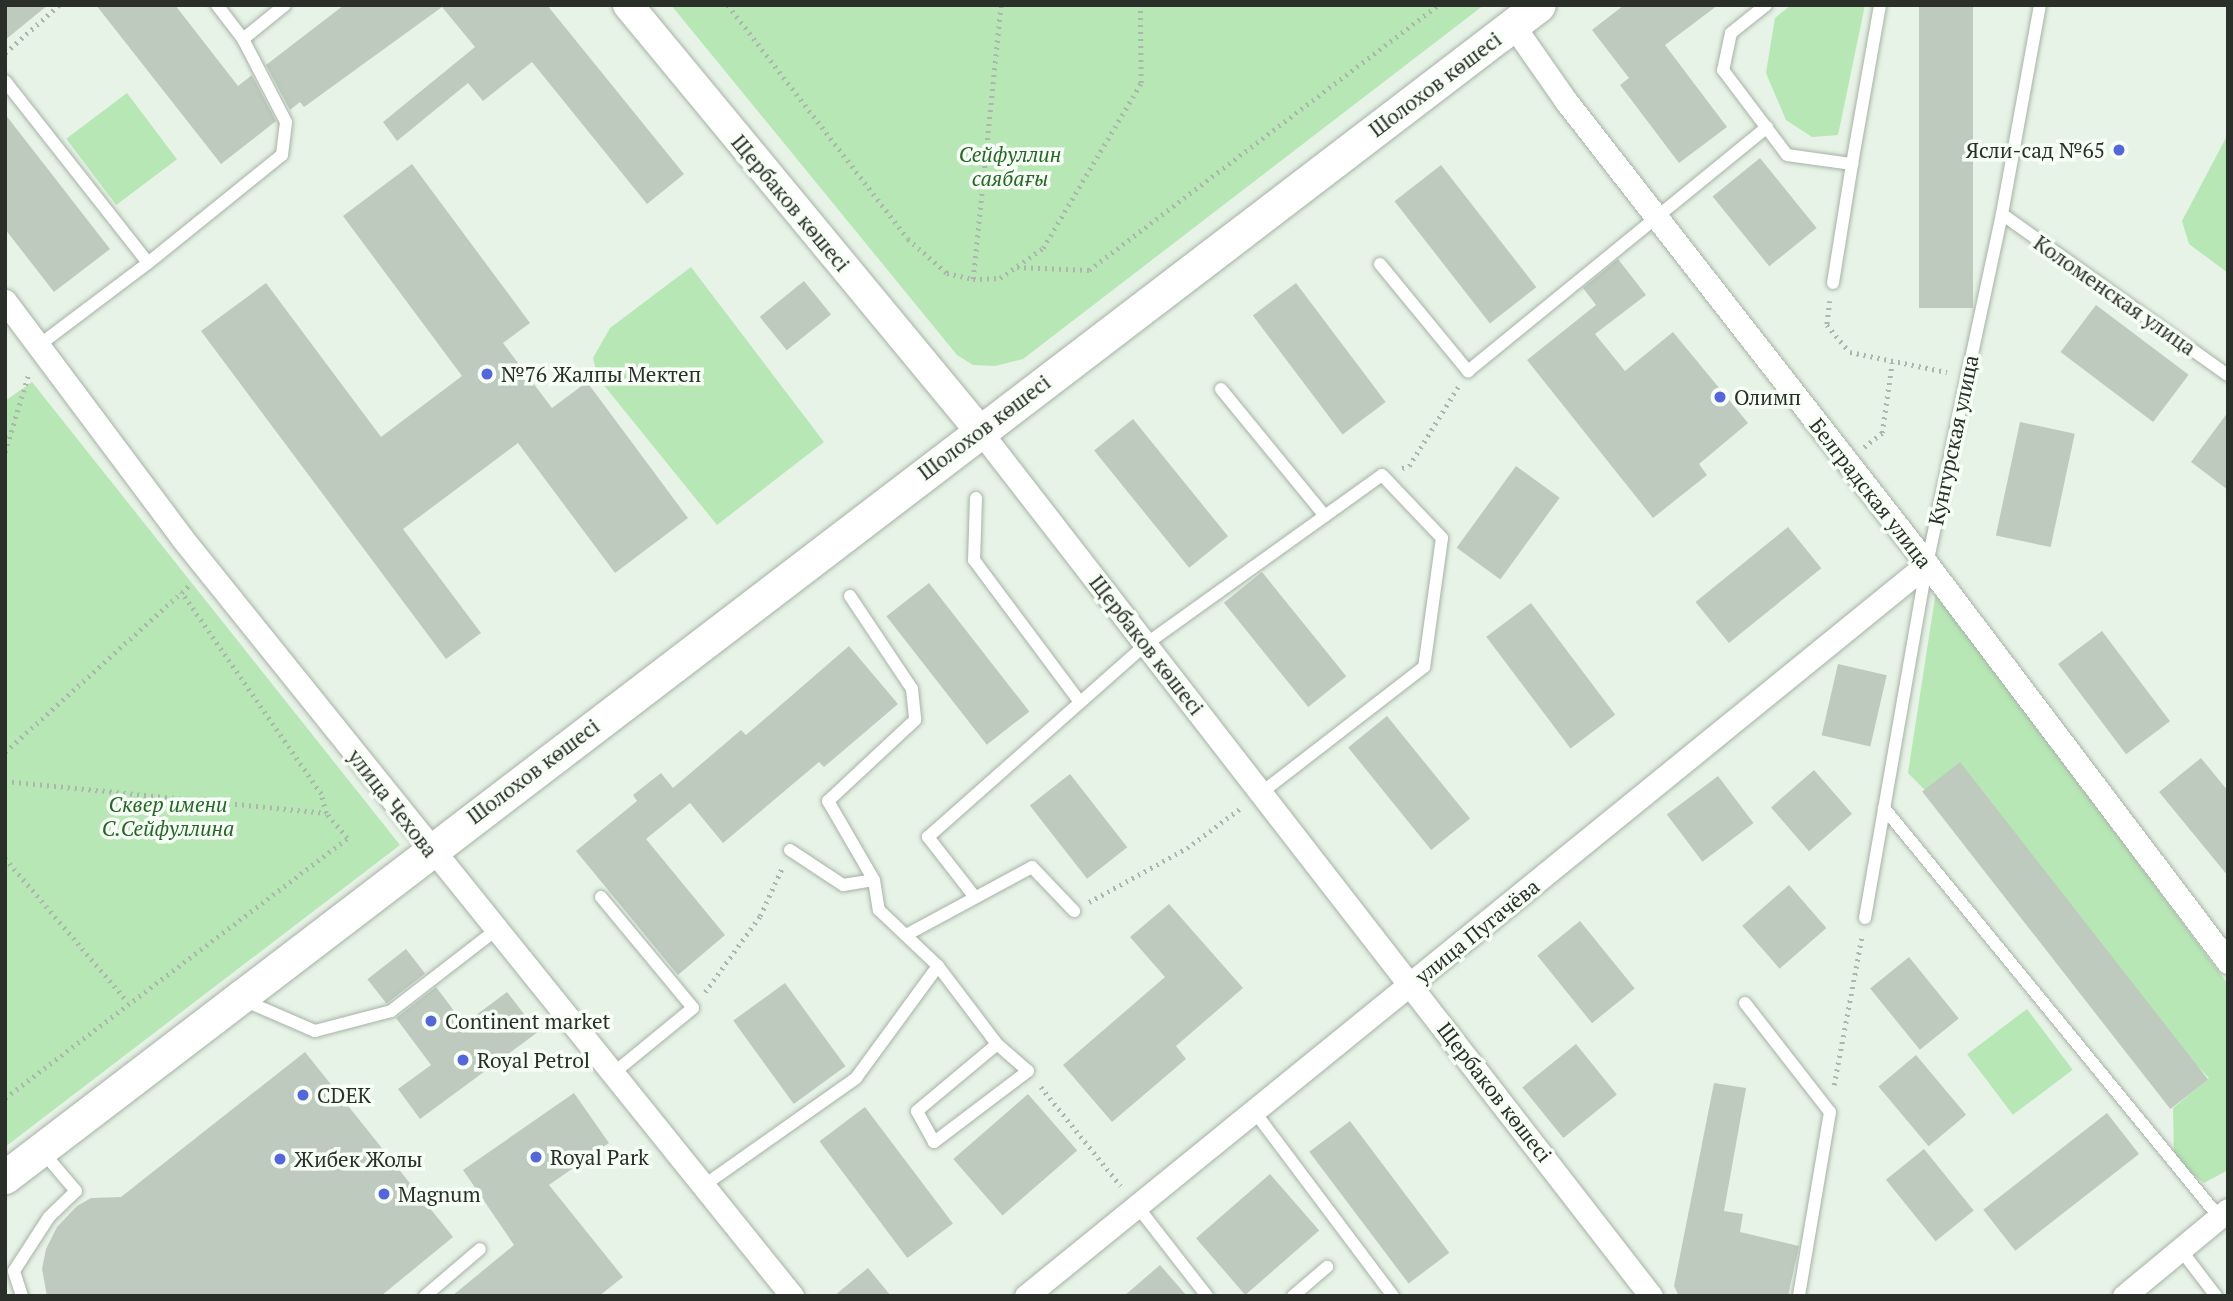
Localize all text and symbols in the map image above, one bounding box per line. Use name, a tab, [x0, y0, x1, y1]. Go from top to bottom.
street label: Шолохов көшесі	[1364, 26, 1506, 142]
street label: Щербаков көшесі	[727, 130, 855, 276]
place label: Ясли-сад №65	[1966, 137, 2105, 163]
park label: Сейфуллин саябағы	[959, 141, 1061, 191]
marker: Ясли-сад №65	[2111, 142, 2127, 158]
street label: Коломенская улица	[2029, 230, 2201, 360]
street label: Кунгурская улица	[1923, 353, 1983, 527]
place label: №76 Жалпы Мектеп	[501, 361, 701, 387]
marker: №76 Жалпы Мектеп	[479, 366, 495, 382]
street label: Шолохов көшесі	[913, 369, 1055, 485]
place label: Олимп	[1734, 384, 1801, 410]
marker: Олимп	[1712, 389, 1728, 405]
street label: Белградская улица	[1805, 413, 1937, 573]
street label: Щербаков көшесі	[1085, 570, 1209, 720]
street label: Шолохов көшесі	[462, 713, 604, 829]
street label: улица Чехова	[343, 744, 443, 862]
park label: Сквер имени С.Сейфуллина	[102, 791, 234, 841]
street label: улица Пугачёва	[1410, 873, 1544, 989]
place label: Continent market	[445, 1008, 610, 1034]
marker: Continent market	[423, 1013, 439, 1029]
street label: Щербаков көшесі	[1433, 1017, 1557, 1167]
place label: Royal Petrol	[477, 1047, 590, 1073]
marker: Royal Petrol	[455, 1052, 471, 1068]
place label: CDEK	[317, 1082, 371, 1108]
marker: CDEK	[295, 1087, 311, 1103]
place label: Royal Park	[550, 1144, 649, 1170]
place label: Жибек Жолы	[294, 1146, 422, 1172]
marker: Royal Park	[528, 1149, 544, 1165]
marker: Жибек Жолы	[272, 1151, 288, 1167]
place label: Magnum	[398, 1181, 481, 1207]
marker: Magnum	[376, 1186, 392, 1202]

